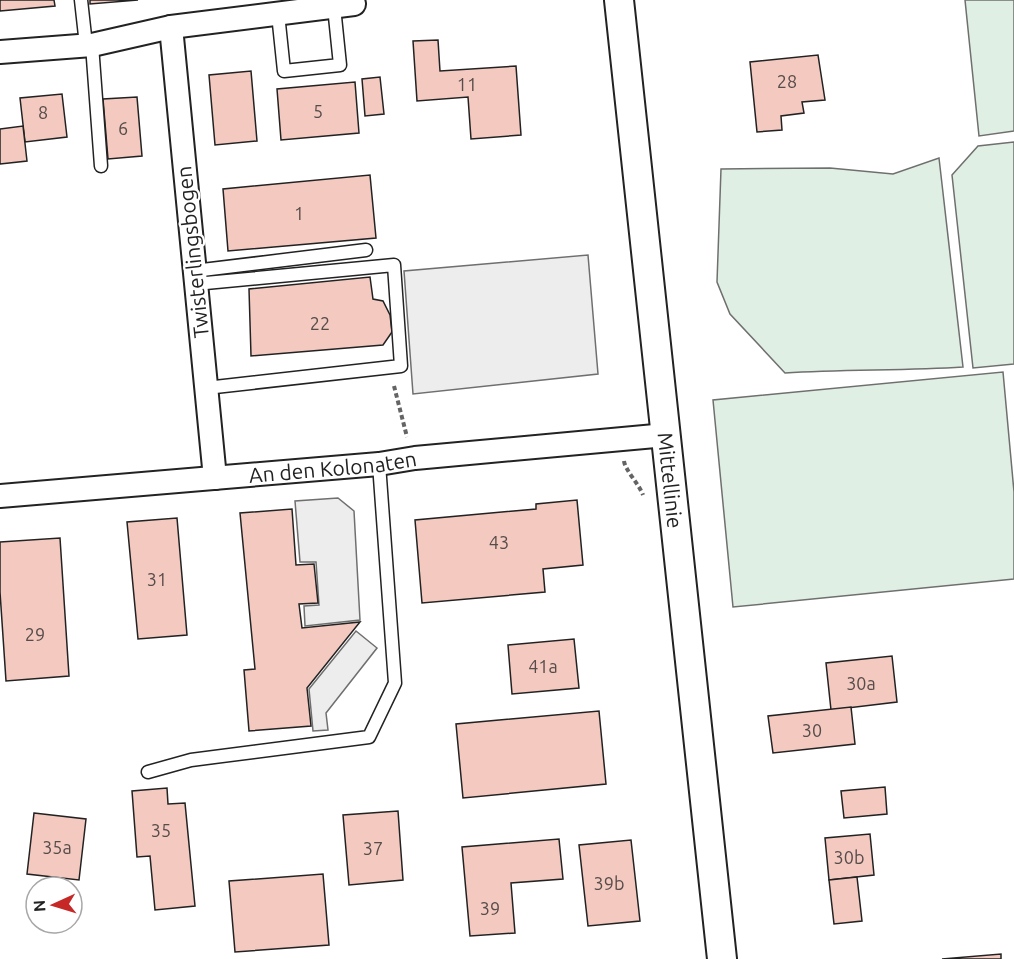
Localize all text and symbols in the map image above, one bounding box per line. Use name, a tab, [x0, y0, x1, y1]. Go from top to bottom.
house number: 28	[777, 71, 797, 91]
house number: 11	[457, 74, 477, 94]
house number: 5	[313, 101, 323, 121]
house number: 8	[38, 102, 48, 122]
house number: 6	[118, 118, 128, 138]
street label: Twisterlingsbogen	[171, 165, 213, 339]
house number: 1	[294, 203, 304, 223]
house number: 22	[310, 313, 330, 333]
street label: Mittellinie	[654, 431, 688, 529]
street label: An den Kolonaten	[248, 446, 418, 487]
house number: 43	[489, 532, 509, 552]
house number: 31	[147, 569, 167, 589]
house number: 29	[25, 624, 45, 644]
house number: 41a	[528, 656, 558, 676]
house number: 30a	[846, 673, 876, 693]
house number: 30	[802, 720, 822, 740]
house number: 35	[151, 820, 171, 840]
house number: 35a	[42, 837, 72, 857]
house number: 37	[363, 838, 383, 858]
house number: 30b	[834, 847, 864, 867]
house number: 39b	[594, 873, 624, 893]
north arrow	[24, 875, 84, 935]
house number: 39	[480, 898, 500, 918]
text: N	[30, 899, 48, 913]

